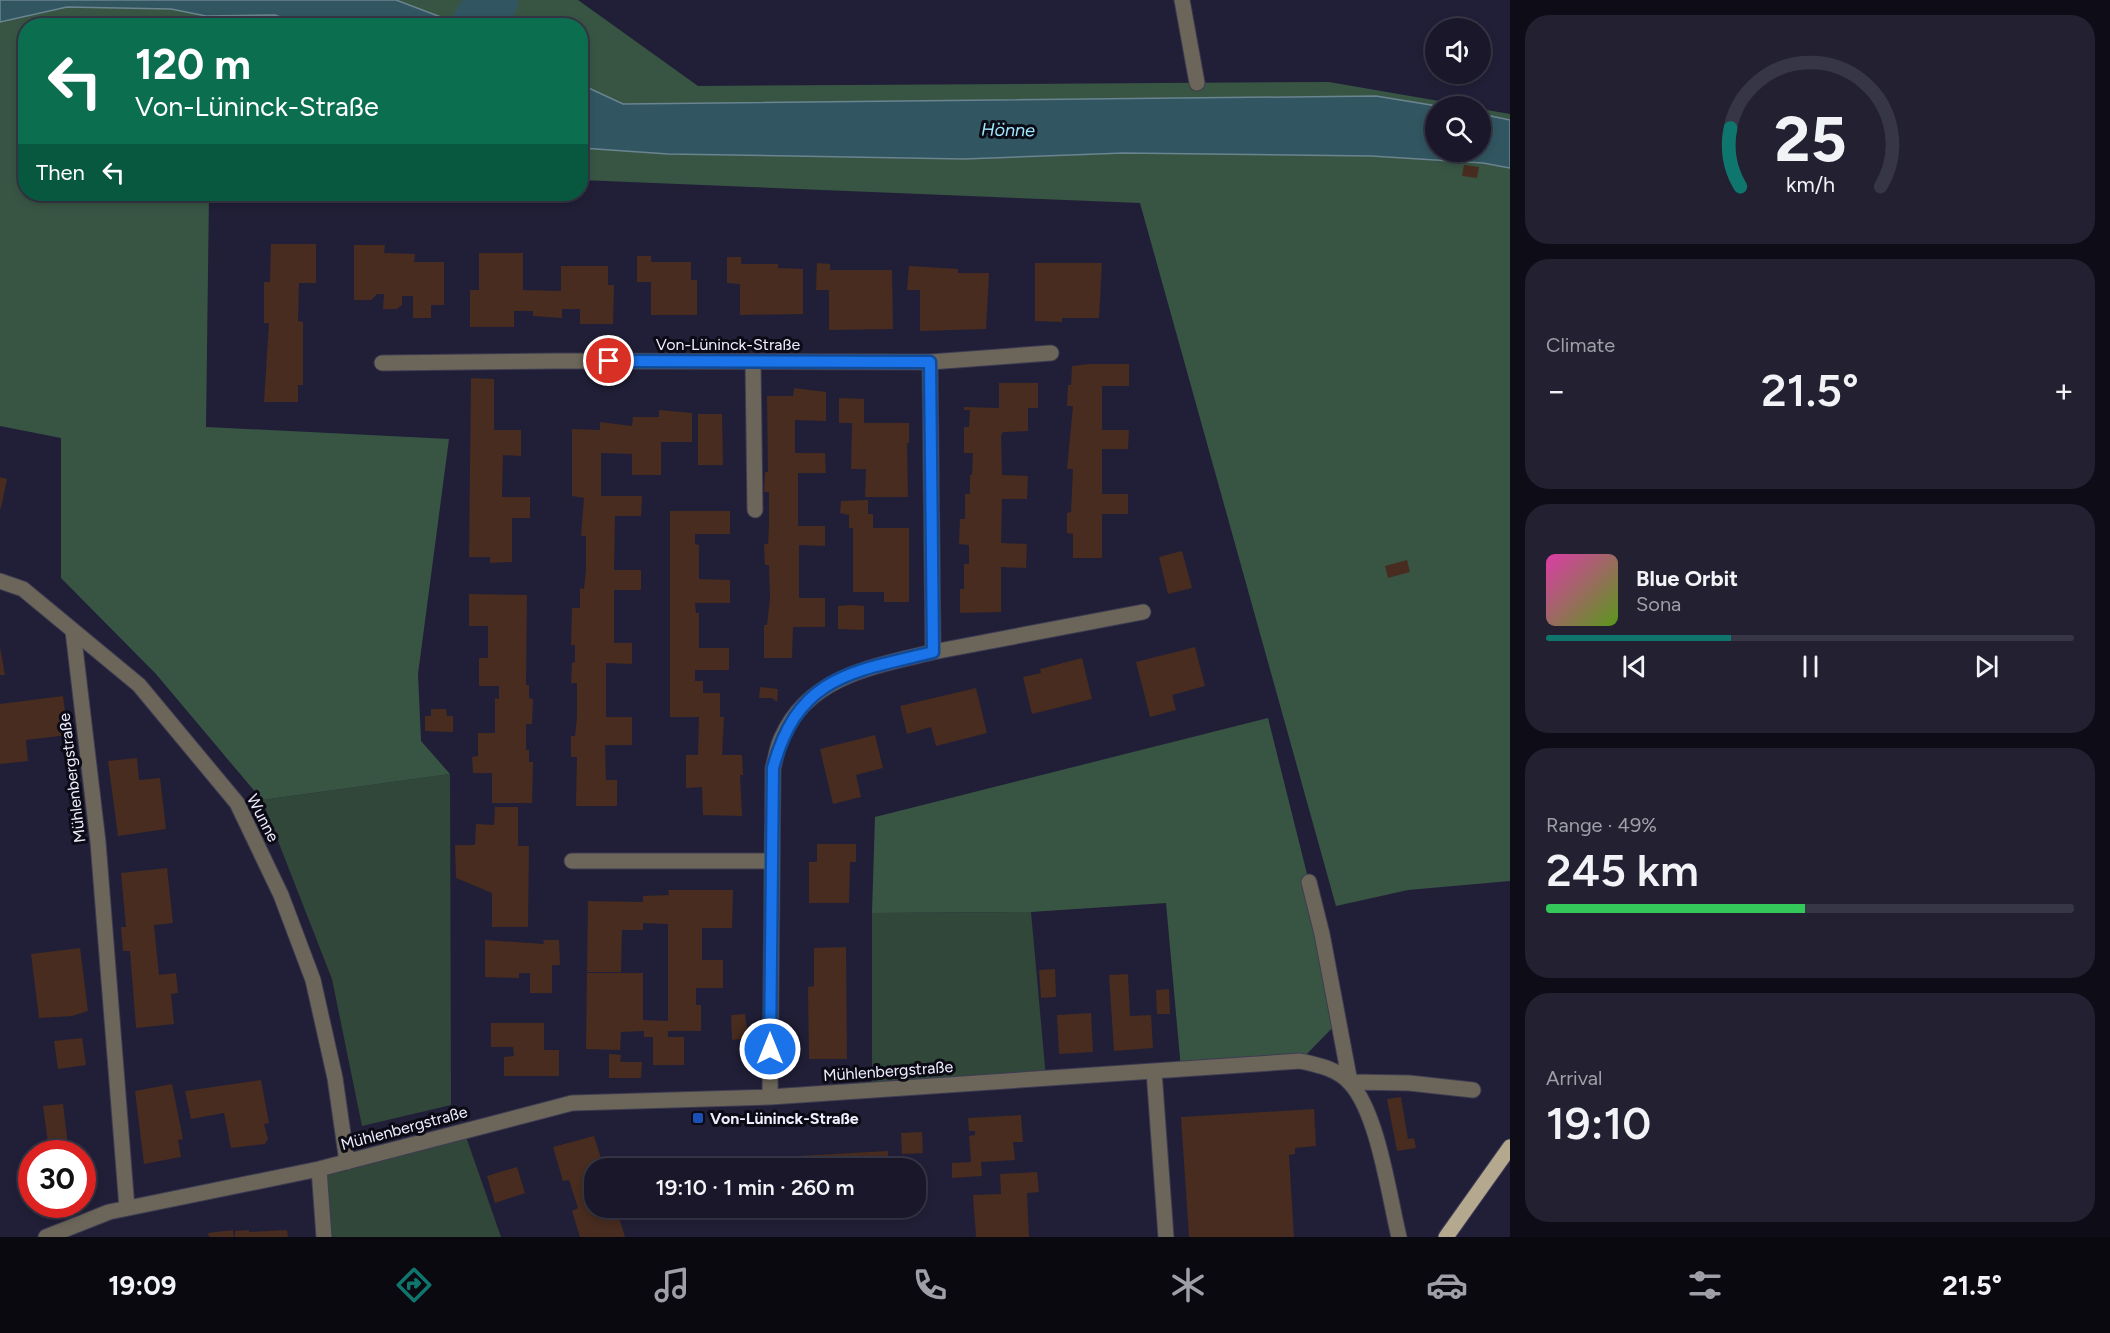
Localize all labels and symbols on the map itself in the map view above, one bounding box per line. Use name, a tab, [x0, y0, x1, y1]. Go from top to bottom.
water label: Hönne	[981, 119, 1035, 141]
pin	[583, 335, 634, 386]
street label: Von-Lüninck-Straße	[656, 335, 800, 354]
street label: Mühlenbergstraße	[55, 712, 89, 844]
street label: Wunne	[243, 791, 283, 845]
position arrow	[738, 1017, 802, 1081]
street label: Mühlenbergstraße	[822, 1057, 954, 1085]
street label: Mühlenbergstraße	[339, 1102, 470, 1154]
place label: Von-Lüninck-Straße	[710, 1109, 859, 1128]
marker: Von-Lüninck-Straße	[691, 1111, 705, 1125]
speed limit sign: 30	[18, 1140, 96, 1218]

